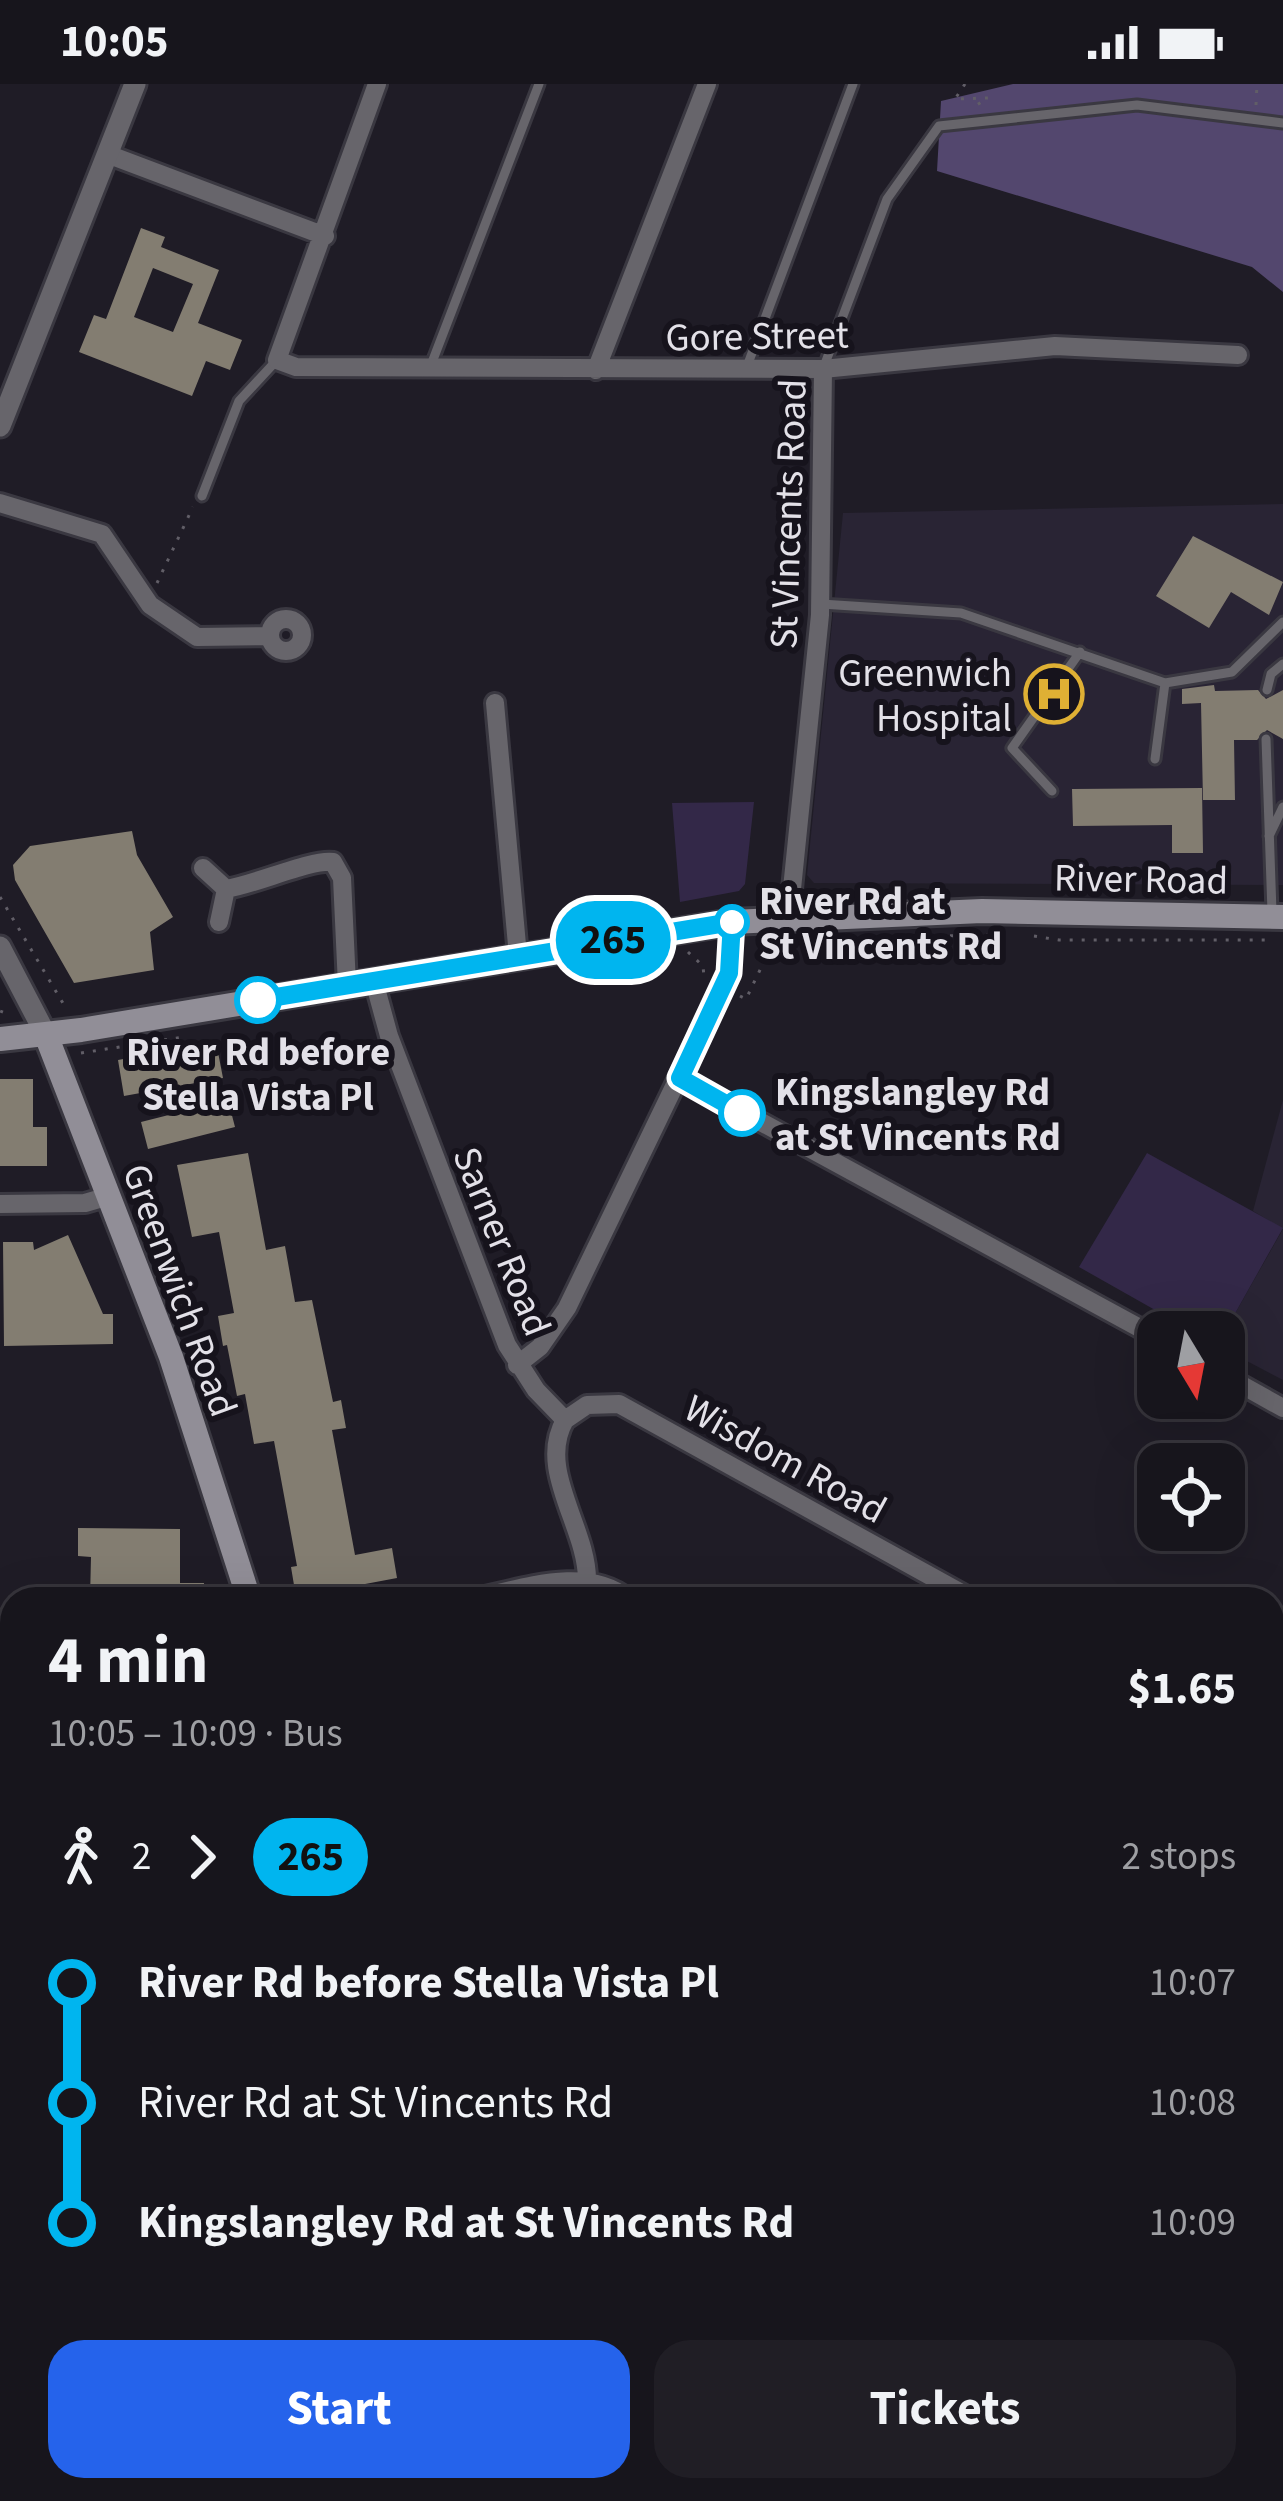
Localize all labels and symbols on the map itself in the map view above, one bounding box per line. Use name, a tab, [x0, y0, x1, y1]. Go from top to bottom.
street label: Gore Street	[665, 307, 849, 367]
street label: St Vincents Road	[756, 378, 822, 650]
place label: Greenwich Hospital	[838, 646, 1012, 747]
hospital icon: Greenwich Hospital	[1023, 663, 1085, 725]
street label: River Road	[1053, 850, 1229, 910]
place label: River Rd at St Vincents Rd	[759, 874, 1002, 975]
line badge: 265	[544, 901, 682, 979]
marker: River Rd at St Vincents Rd	[716, 906, 748, 938]
marker: River Rd before Stella Vista Pl	[236, 978, 280, 1022]
place label: River Rd before Stella Vista Pl	[126, 1025, 390, 1126]
place label: Kingslangley Rd at St Vincents Rd	[775, 1065, 1061, 1166]
marker: Kingslangley Rd at St Vincents Rd	[720, 1091, 764, 1135]
street label: Sarner Road	[438, 1139, 565, 1345]
street label: Greenwich Road	[107, 1156, 251, 1425]
north arrow	[1137, 1311, 1245, 1419]
street label: Wisdom Road	[674, 1381, 896, 1538]

